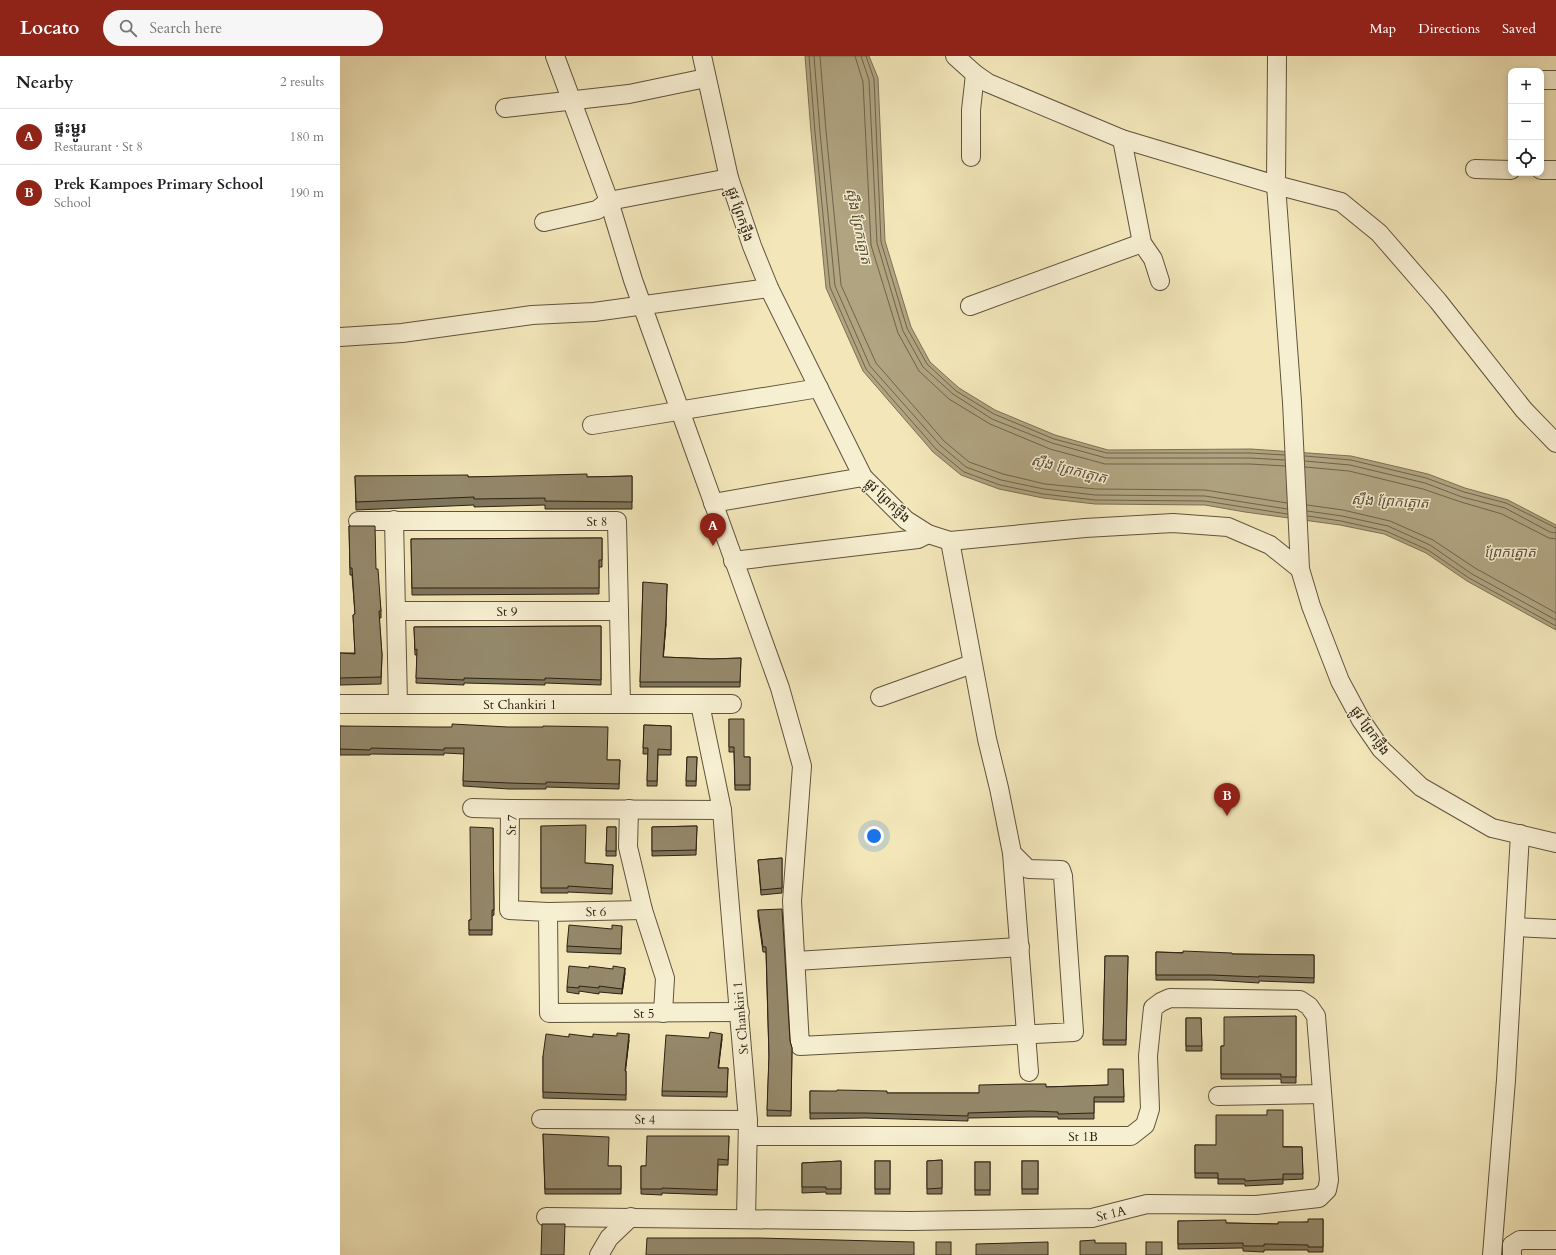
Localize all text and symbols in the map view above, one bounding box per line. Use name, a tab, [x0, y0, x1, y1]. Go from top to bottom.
search box	[103, 10, 383, 46]
text: Locato	[20, 15, 79, 41]
icon: search	[117, 17, 139, 39]
text: Search here	[149, 18, 222, 38]
text: Map	[1370, 19, 1396, 38]
text: Directions	[1418, 19, 1480, 38]
text: Saved	[1502, 19, 1536, 38]
map controls	[1508, 68, 1544, 176]
button: +	[1508, 68, 1544, 104]
text: Nearby	[16, 71, 73, 94]
text: 2 results	[280, 73, 324, 91]
button: −	[1508, 104, 1544, 140]
text: ផ្ទះម្ជូរ	[54, 118, 86, 138]
text: A	[24, 128, 34, 146]
text: 180 m	[290, 128, 324, 146]
text: Restaurant · St 8	[54, 138, 143, 156]
button: locate	[1508, 140, 1544, 176]
text: Prek Kampoes Primary School	[54, 174, 263, 194]
text: B	[24, 184, 34, 202]
text: 190 m	[290, 184, 324, 202]
street label: ផ្លូវ ព្រែកថ្លឹង	[721, 185, 758, 245]
water label: ស្ទឹង ព្រែកត្នោត	[841, 186, 876, 267]
text: School	[54, 194, 91, 212]
water label: ស្ទឹង ព្រែកត្នោត	[1029, 451, 1110, 488]
street label: ផ្លូវ ព្រែកថ្លឹង	[859, 474, 914, 528]
water label: ស្ទឹង ព្រែកត្នោត	[1351, 490, 1430, 513]
street label: St 8	[587, 513, 607, 531]
pin: A	[700, 513, 726, 546]
water label: ព្រែកត្នោត	[1484, 543, 1537, 562]
street label: St 9	[497, 603, 518, 621]
street label: St Chankiri 1	[483, 696, 557, 714]
street label: ផ្លូវ ព្រែកថ្លឹង	[1345, 702, 1394, 760]
pin: B	[1214, 783, 1240, 816]
street label: St 7	[502, 814, 522, 836]
your location	[864, 826, 884, 846]
street label: St 6	[585, 903, 607, 921]
street label: St Chankiri 1	[729, 981, 753, 1055]
street label: St 5	[634, 1005, 654, 1023]
street label: St 4	[634, 1111, 656, 1129]
street label: St 1B	[1068, 1128, 1098, 1146]
street label: St 1A	[1095, 1202, 1129, 1226]

